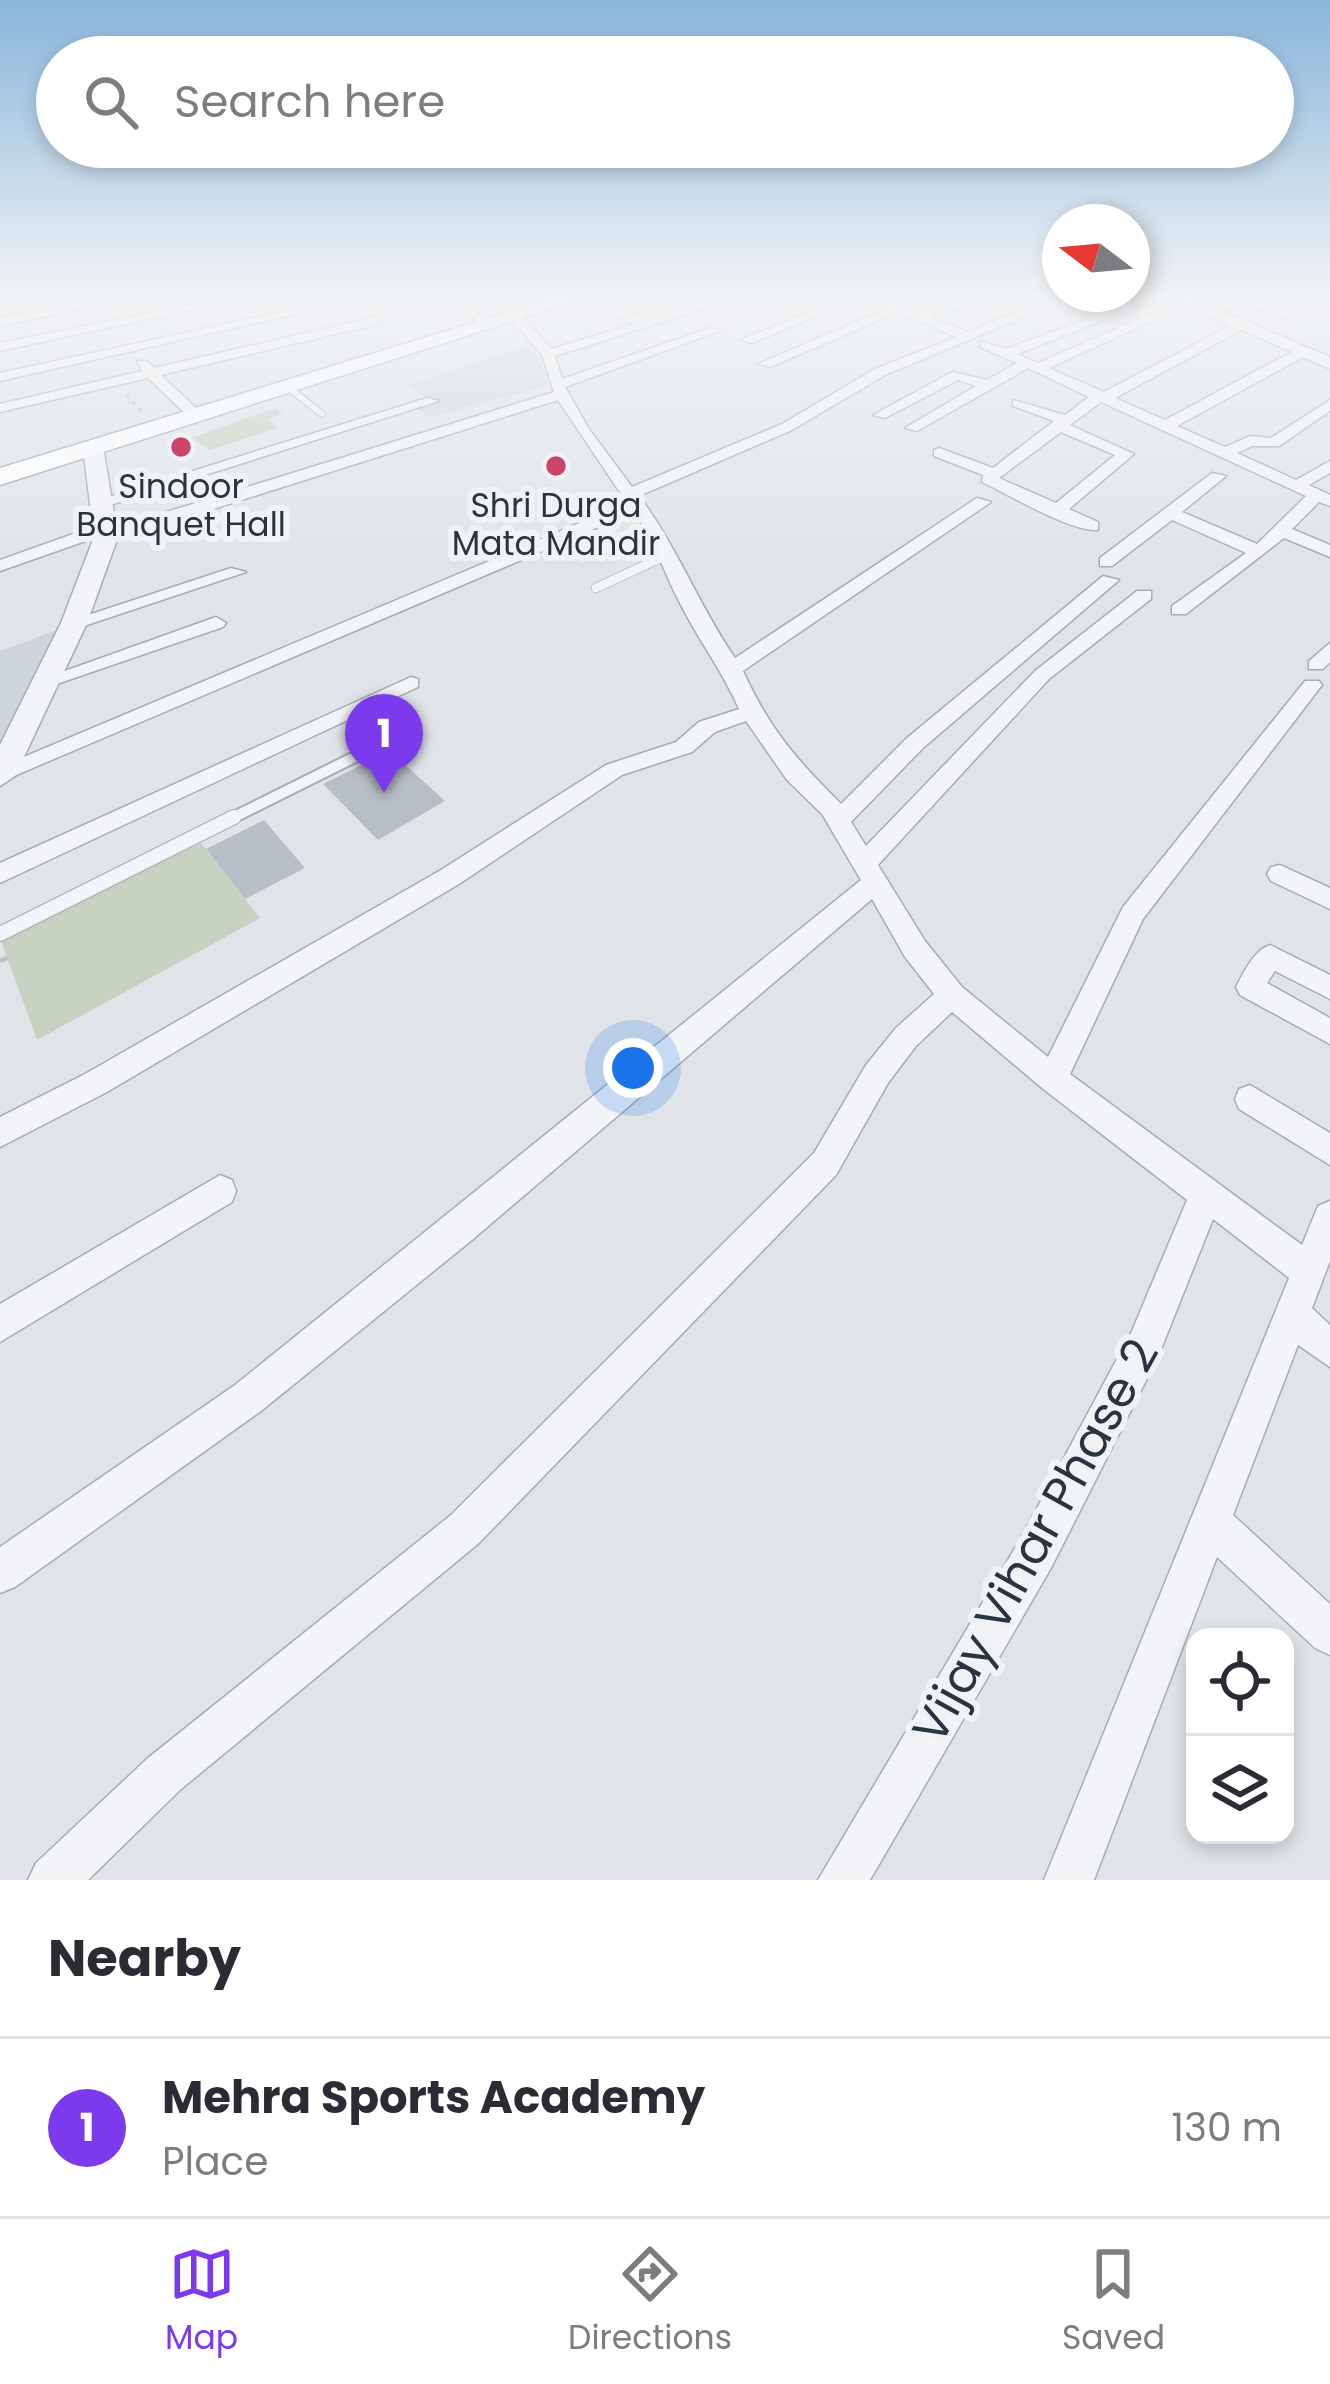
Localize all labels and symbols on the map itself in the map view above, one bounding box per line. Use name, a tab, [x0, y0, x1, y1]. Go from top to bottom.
north arrow	[1042, 204, 1150, 312]
marker: Sindoor Banquet Hall	[168, 434, 194, 460]
marker: Shri Durga Mata Mandir	[543, 453, 569, 479]
place label: Sindoor Banquet Hall	[76, 463, 286, 548]
place label: Shri Durga Mata Mandir	[452, 482, 660, 567]
pin: 1	[345, 694, 423, 793]
your location	[603, 1038, 663, 1098]
street label: Vijay Vihar Phase 2	[896, 1327, 1174, 1755]

